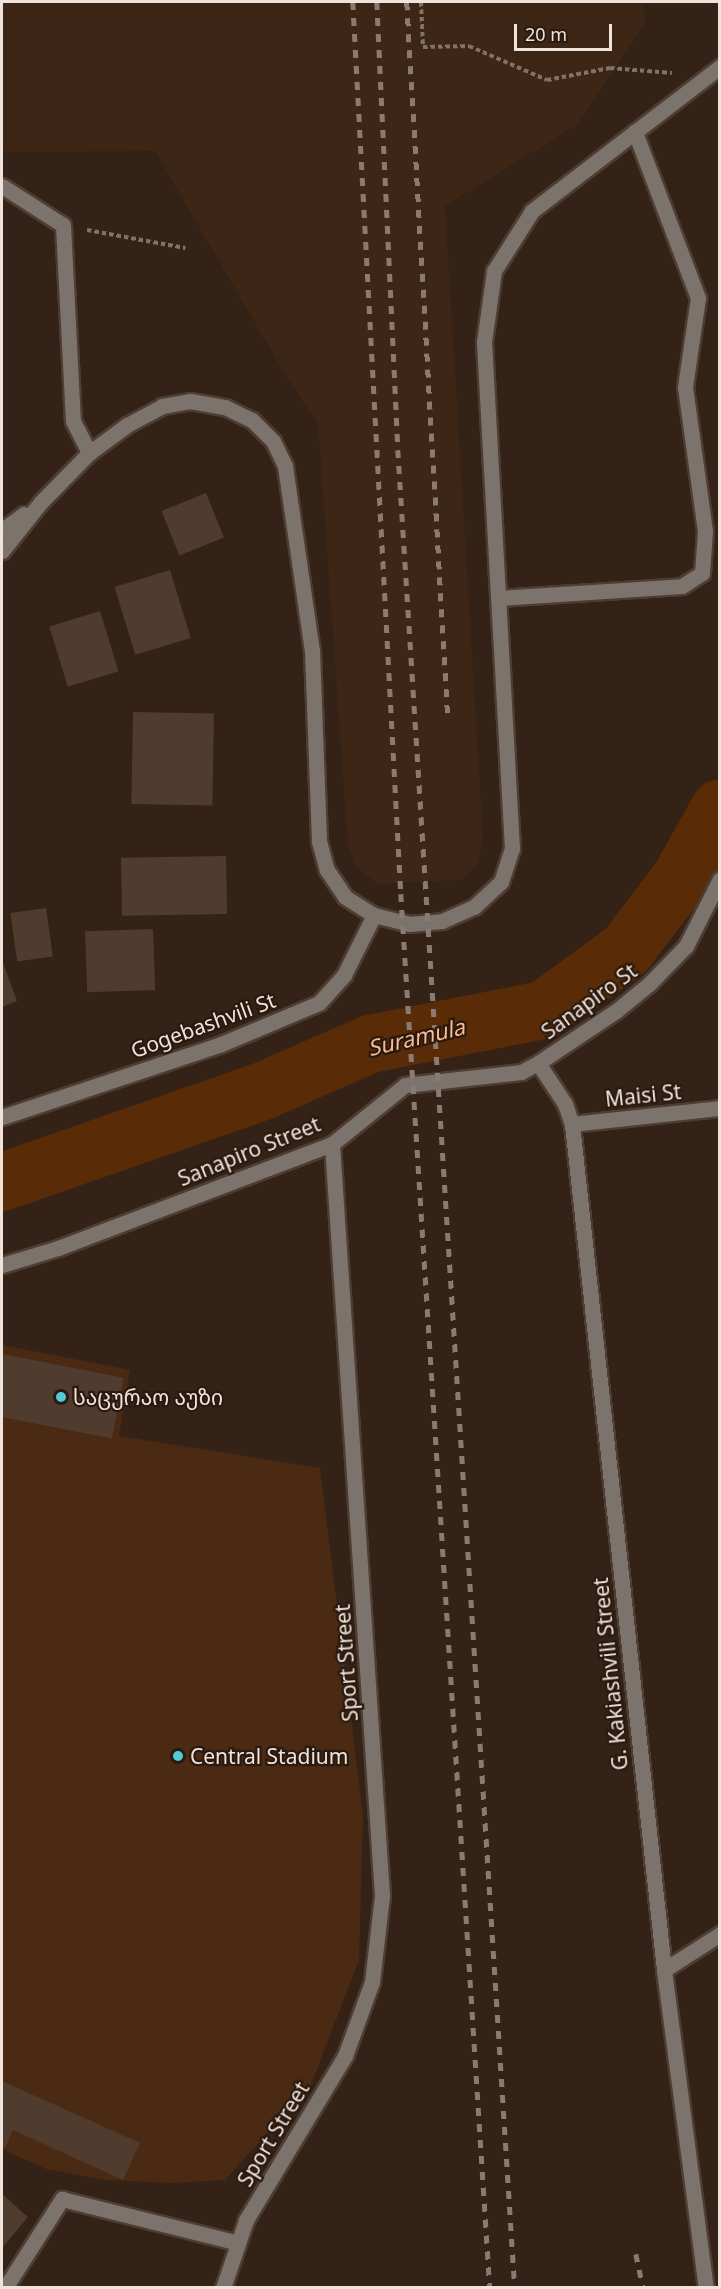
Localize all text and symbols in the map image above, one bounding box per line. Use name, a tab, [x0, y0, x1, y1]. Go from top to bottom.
scale bar	[517, 12, 614, 50]
text: 20 m	[525, 22, 567, 46]
street label: Sanapiro St	[536, 958, 642, 1044]
street label: Gogebashvili St	[127, 987, 279, 1063]
water label: Suramula	[365, 1013, 467, 1061]
street label: Maisi St	[604, 1078, 682, 1112]
street label: Sanapiro Street	[174, 1111, 324, 1191]
place label: საცურაო აუზი	[73, 1384, 223, 1410]
marker: საცურაო აუზი	[54, 1390, 68, 1404]
street label: G. Kakiashvili Street	[587, 1576, 633, 1772]
street label: Sport Street	[329, 1604, 363, 1722]
place label: Central Stadium	[190, 1743, 348, 1769]
marker: Central Stadium	[171, 1749, 185, 1763]
street label: Sport Street	[232, 2077, 314, 2191]

